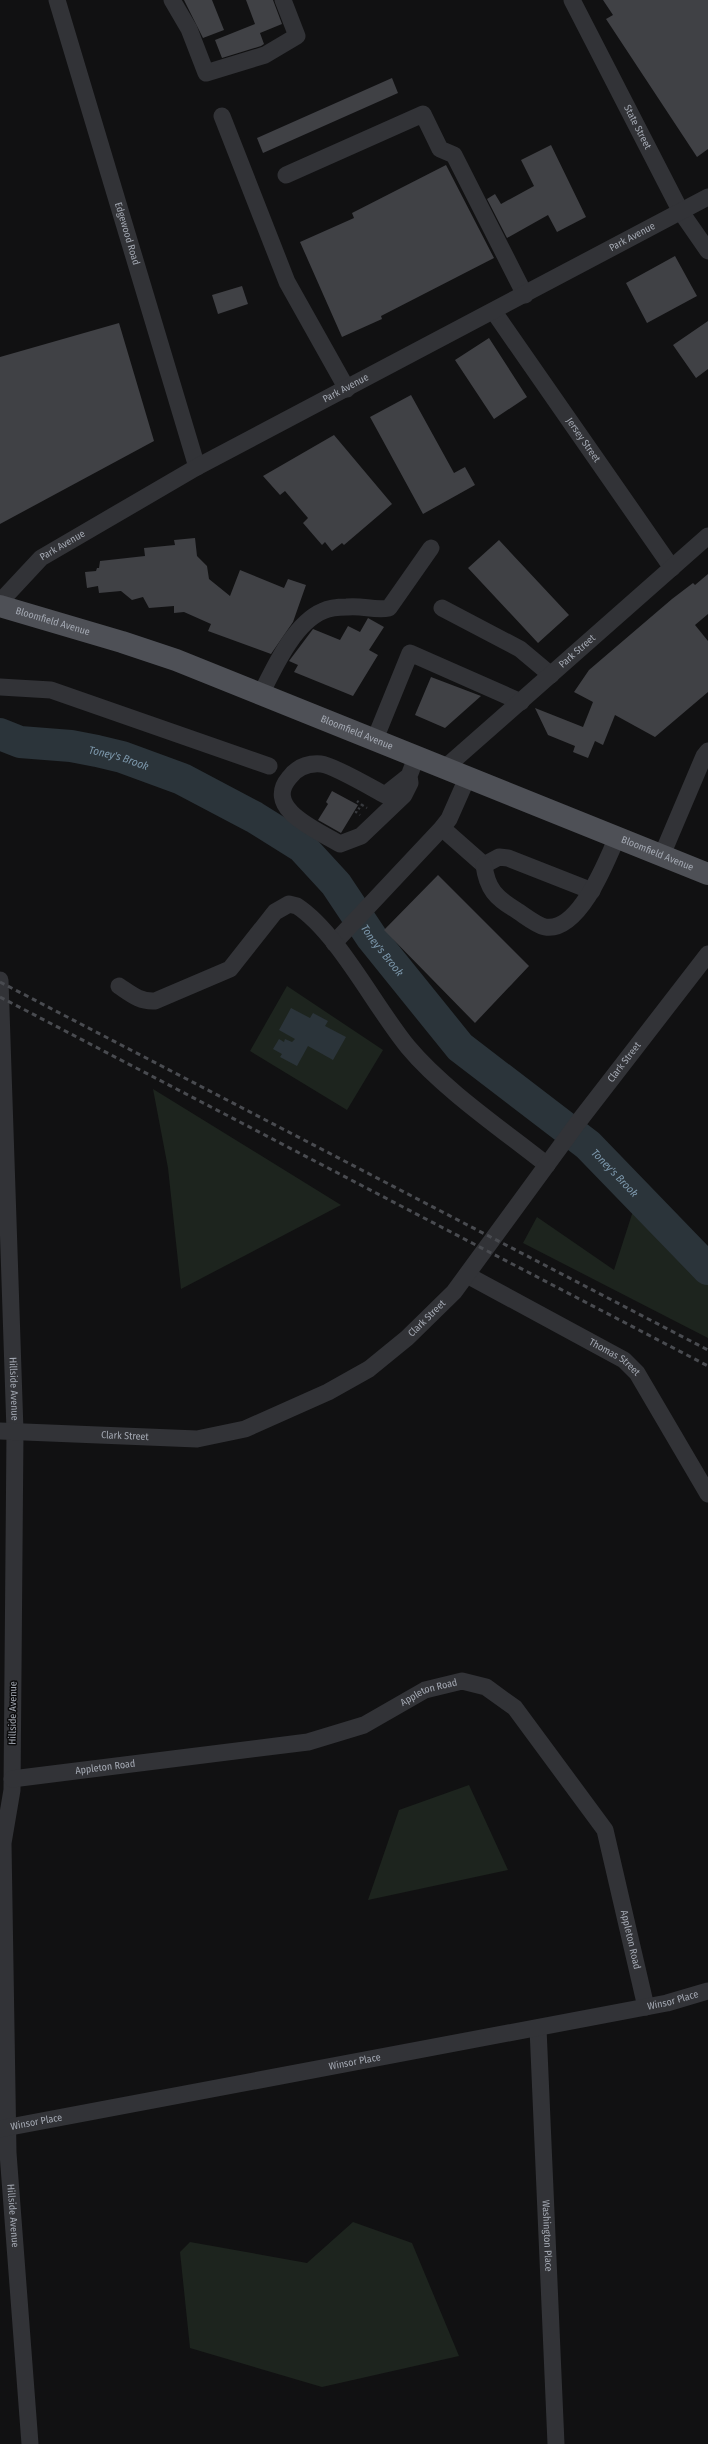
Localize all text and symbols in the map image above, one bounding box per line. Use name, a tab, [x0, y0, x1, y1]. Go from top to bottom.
street label: State Street	[621, 103, 654, 152]
street label: Edgewood Road	[112, 201, 142, 267]
street label: Park Avenue	[607, 220, 657, 254]
street label: Park Avenue	[321, 371, 371, 405]
street label: Jersey Street	[563, 415, 603, 465]
street label: Park Avenue	[38, 528, 87, 563]
street label: Bloomfield Avenue	[14, 605, 91, 638]
street label: Park Street	[556, 631, 599, 671]
street label: Bloomfield Avenue	[319, 713, 395, 753]
water label: Toney's Brook	[88, 743, 151, 773]
street label: Bloomfield Avenue	[619, 834, 695, 874]
water label: Toney's Brook	[358, 922, 407, 979]
street label: Clark Street	[605, 1039, 644, 1085]
water label: Toney's Brook	[589, 1146, 642, 1200]
street label: Clark Street	[406, 1297, 449, 1339]
street label: Thomas Street	[587, 1336, 643, 1379]
street label: Hillside Avenue	[7, 1357, 21, 1421]
street label: Clark Street	[101, 1429, 150, 1443]
street label: Appleton Road	[398, 1676, 458, 1709]
street label: Hillside Avenue	[6, 1681, 20, 1745]
street label: Appleton Road	[75, 1758, 136, 1777]
street label: Appleton Road	[618, 1909, 643, 1970]
street label: Winsor Place	[646, 1988, 700, 2013]
street label: Winsor Place	[328, 2051, 382, 2073]
street label: Winsor Place	[9, 2111, 63, 2133]
street label: Hillside Avenue	[4, 2184, 21, 2248]
street label: Washington Place	[539, 2200, 555, 2272]

